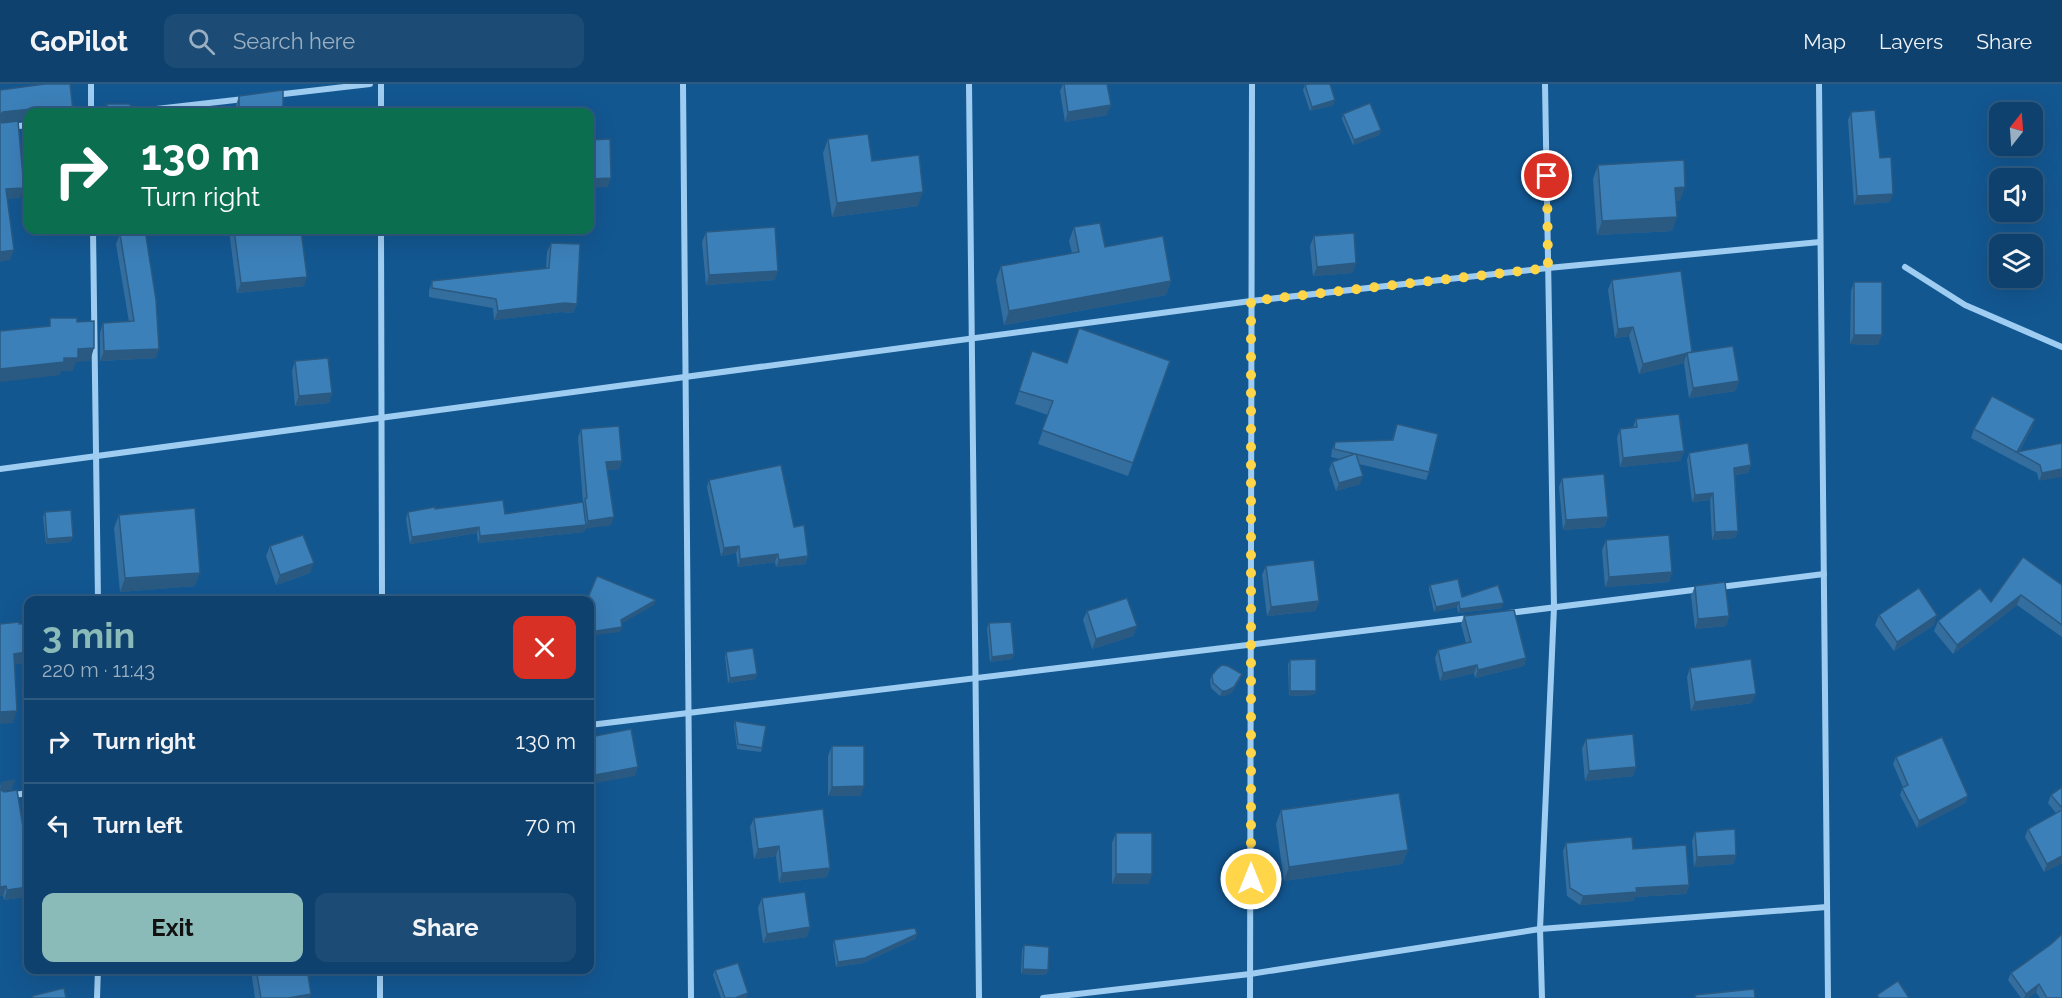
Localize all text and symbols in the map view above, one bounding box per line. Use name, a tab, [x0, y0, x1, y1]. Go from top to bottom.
search box	[164, 14, 584, 68]
text: GoPilot	[30, 25, 128, 58]
icon: search	[185, 25, 218, 58]
text: Search here	[233, 28, 355, 54]
text: Map	[1803, 29, 1846, 54]
text: Layers	[1879, 29, 1943, 54]
text: Share	[1976, 29, 2032, 54]
north arrow	[1989, 102, 2043, 156]
map controls	[1989, 102, 2043, 288]
text: 130 m	[141, 131, 260, 180]
icon: right	[42, 132, 120, 210]
pin	[1521, 150, 1572, 201]
icon: arrive	[1530, 159, 1563, 192]
button: sound	[1989, 168, 2043, 222]
text: Turn right	[141, 181, 260, 212]
button: layers	[1989, 234, 2043, 288]
text: 3 min	[42, 614, 135, 656]
button: close	[513, 616, 576, 679]
text: 220 m · 11:43	[42, 658, 155, 682]
icon: right	[42, 725, 75, 758]
text: Turn right	[93, 728, 196, 754]
text: 130 m	[516, 728, 576, 754]
icon: left	[42, 809, 75, 842]
text: Turn left	[93, 812, 183, 838]
text: 70 m	[525, 812, 576, 838]
position arrow	[1219, 847, 1283, 911]
button: Exit	[42, 893, 303, 962]
button: Share	[315, 893, 576, 962]

